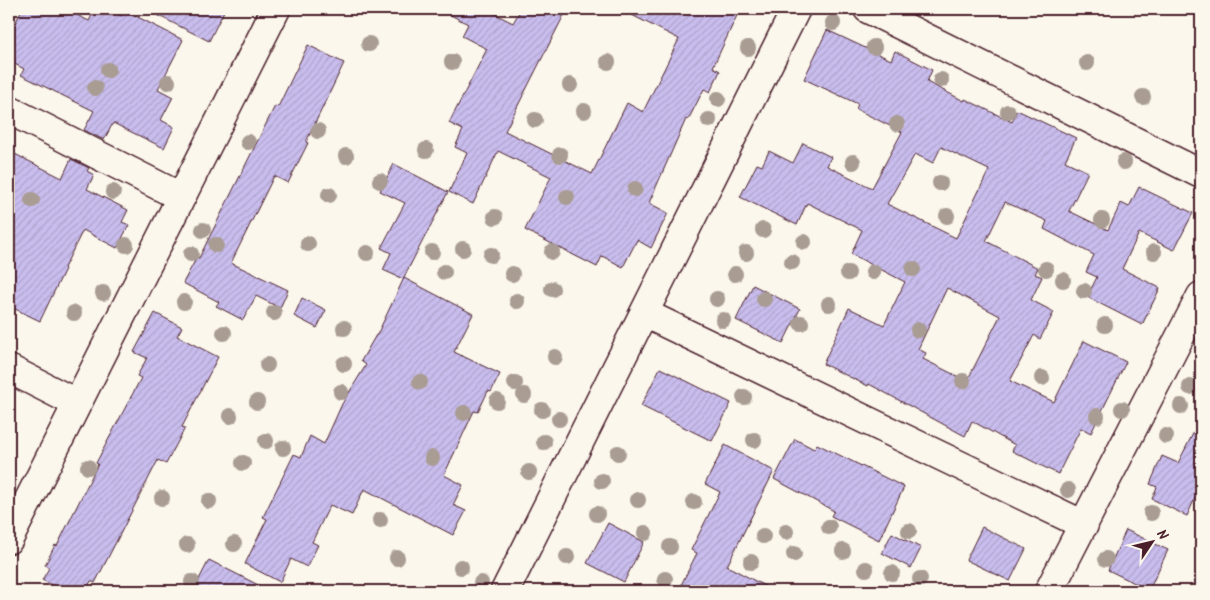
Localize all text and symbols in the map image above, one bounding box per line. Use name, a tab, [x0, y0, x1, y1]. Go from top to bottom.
north arrow	[1128, 518, 1178, 568]
text: N	[1150, 525, 1173, 545]

